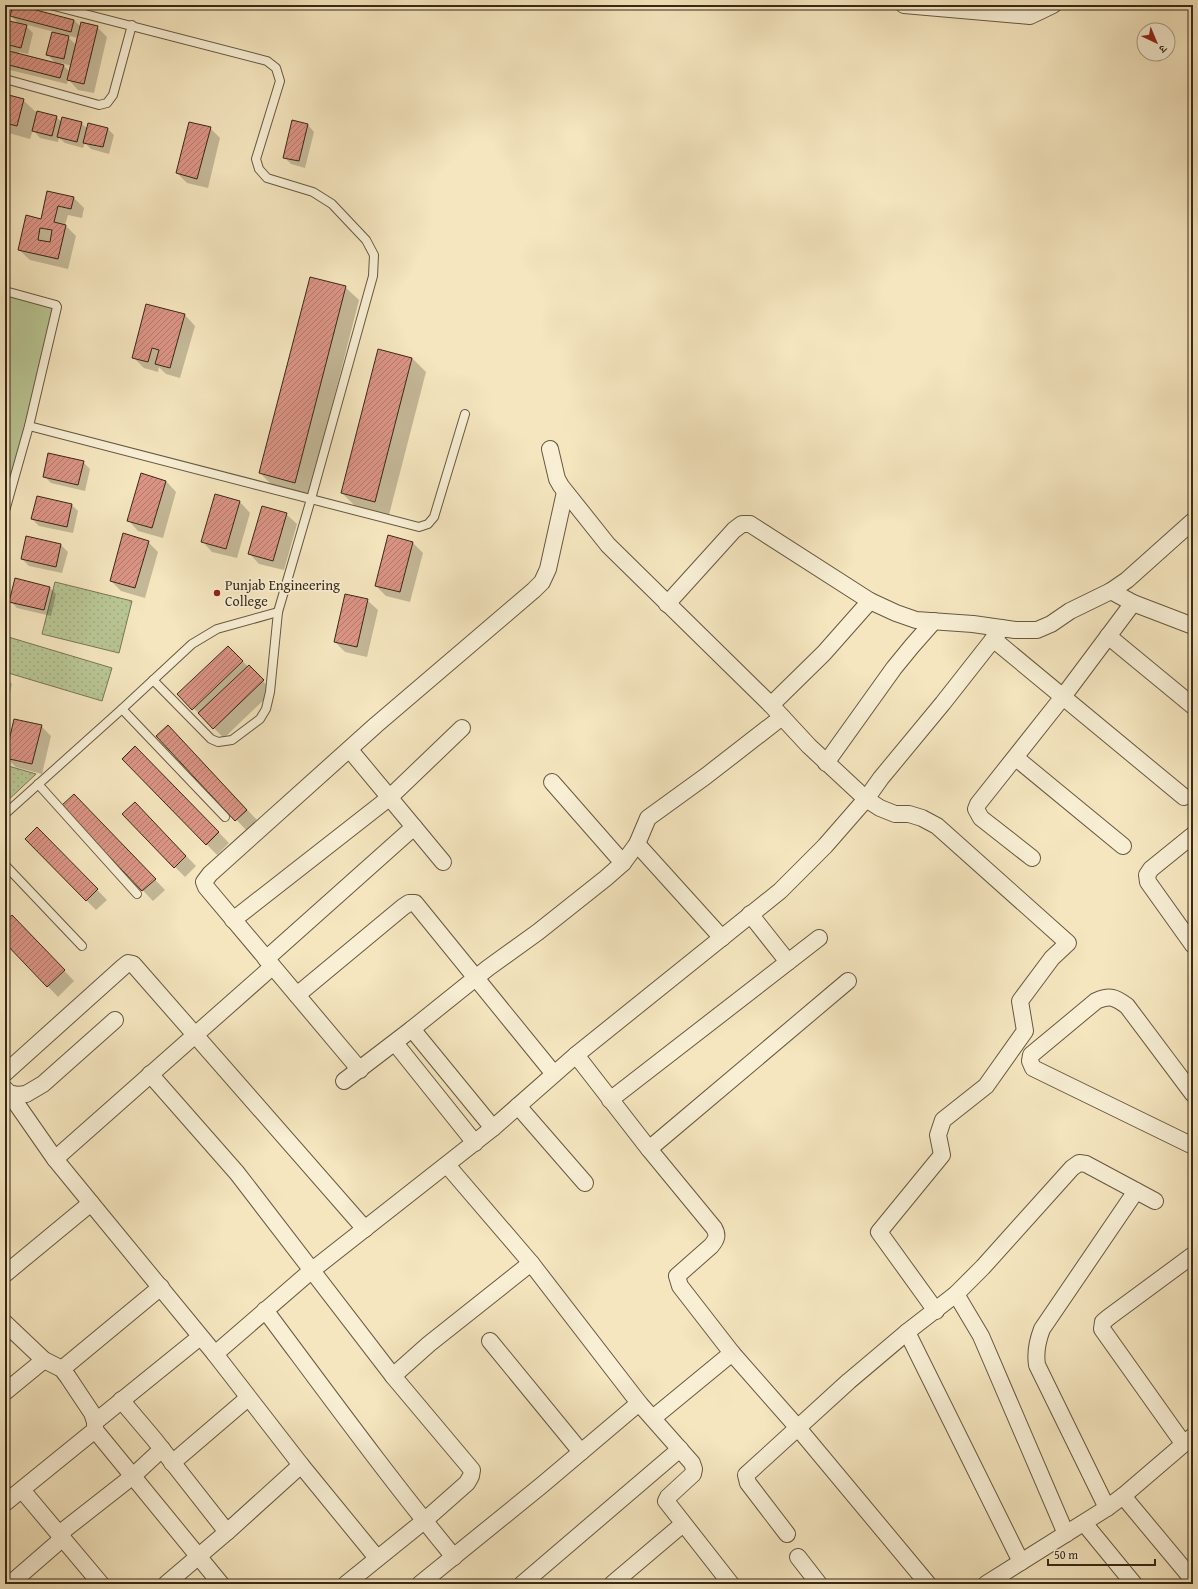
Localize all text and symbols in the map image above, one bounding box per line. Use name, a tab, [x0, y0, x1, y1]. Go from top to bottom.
north arrow	[1136, 22, 1176, 62]
text: उ	[1154, 41, 1171, 58]
place label: Punjab Engineering College	[225, 575, 340, 611]
marker: Punjab Engineering College	[212, 588, 222, 598]
scale bar	[1048, 1541, 1155, 1567]
text: 50 m	[1054, 1546, 1078, 1563]

